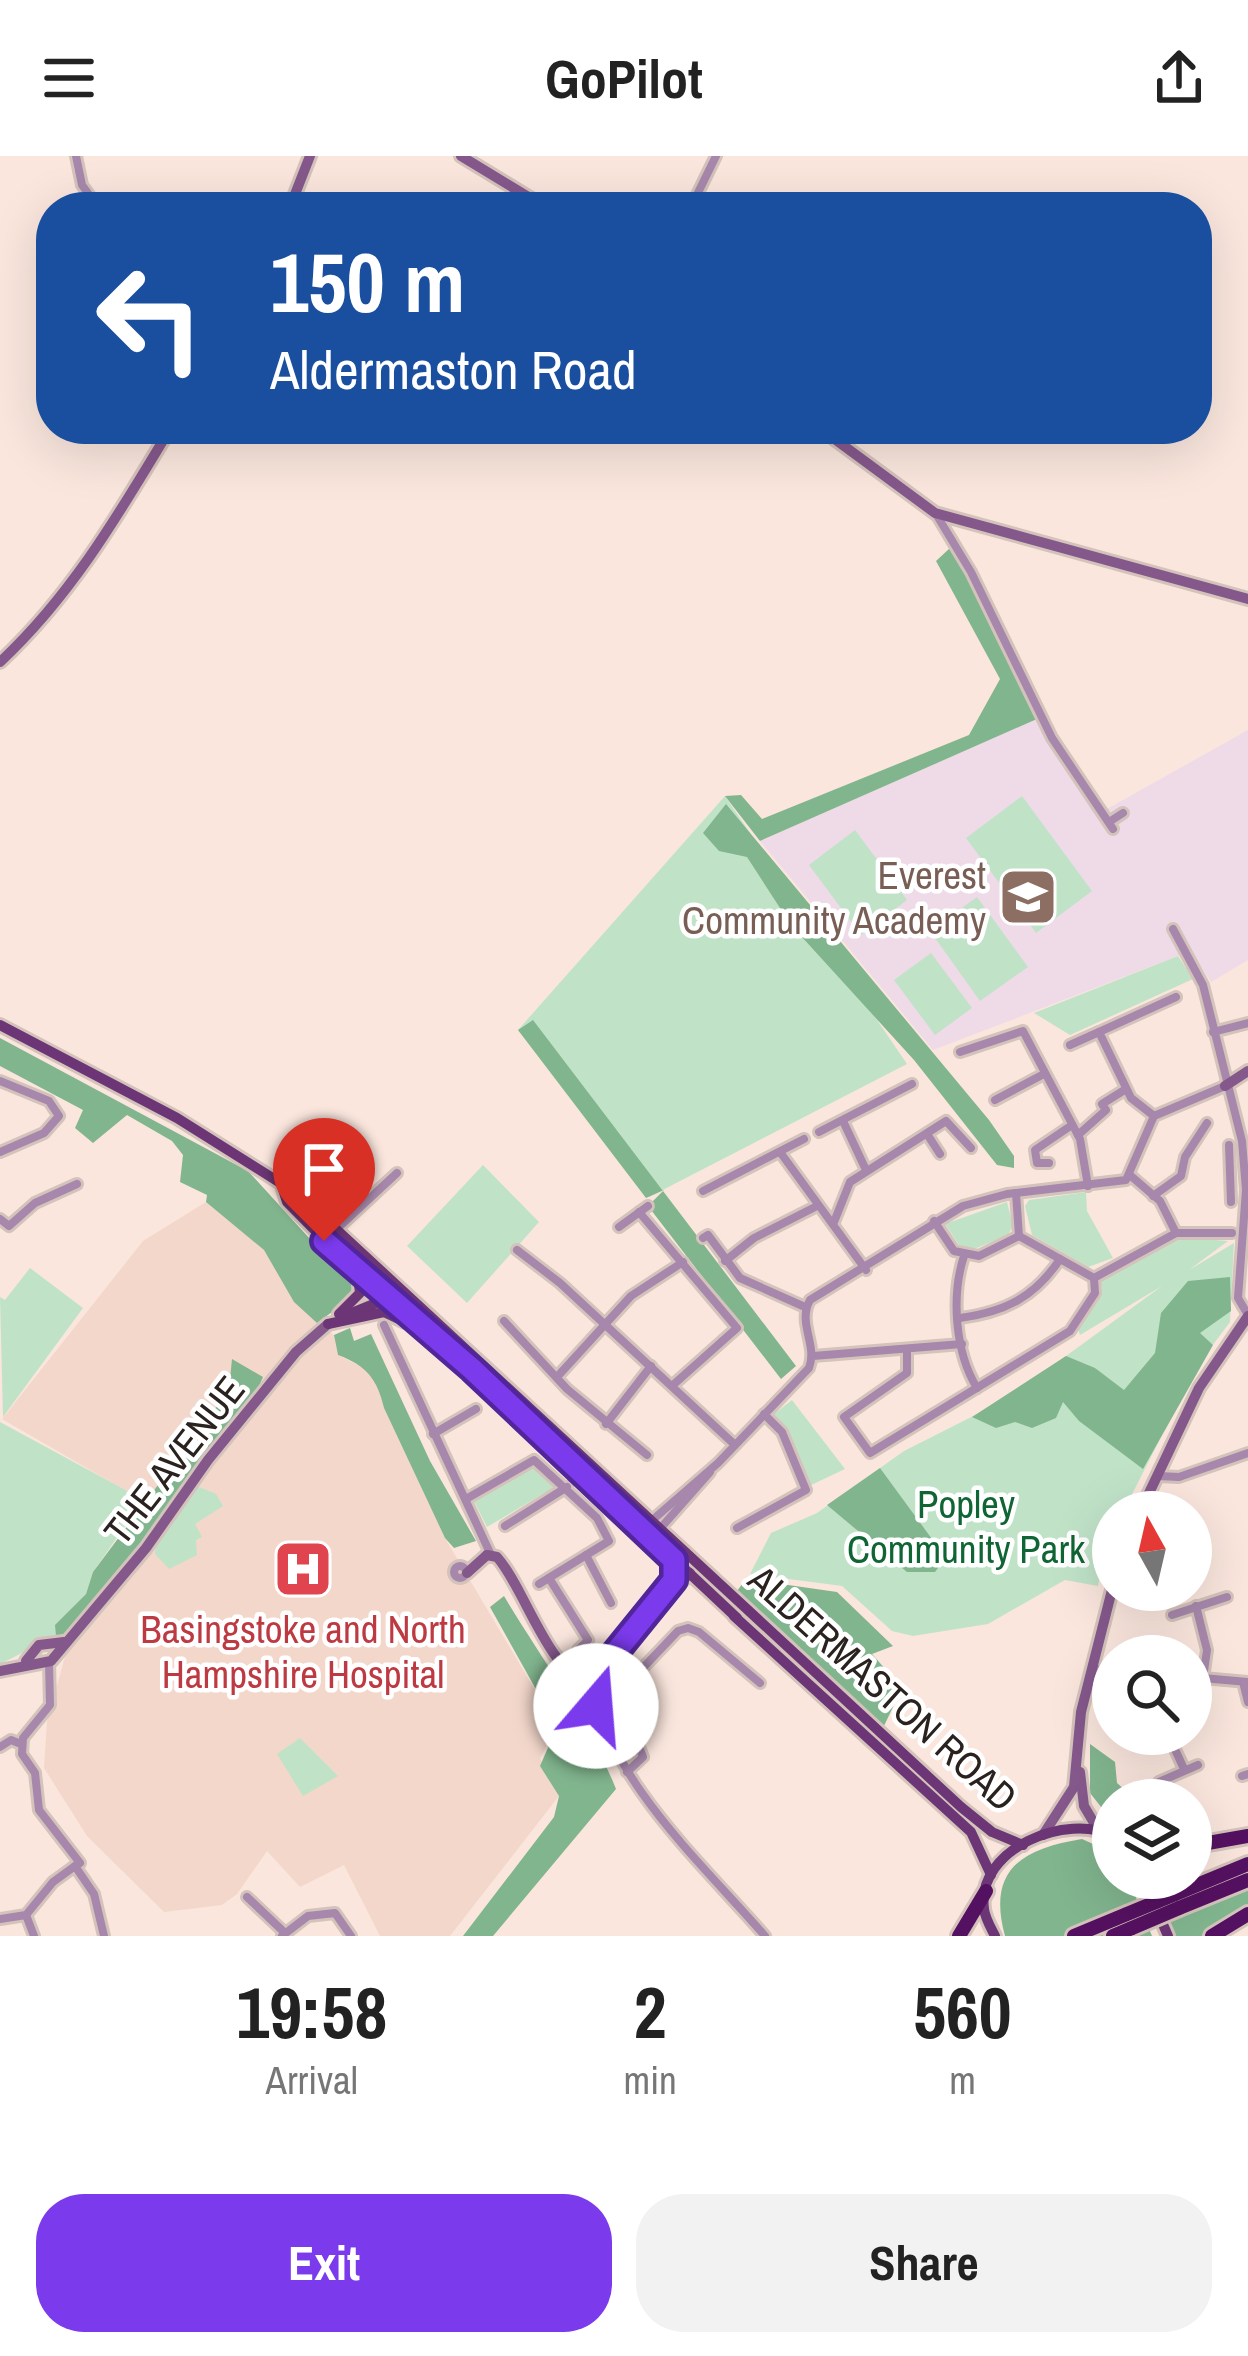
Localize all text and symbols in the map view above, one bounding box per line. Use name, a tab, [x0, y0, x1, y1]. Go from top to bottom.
text: GoPilot	[545, 42, 703, 115]
icon: menu	[36, 45, 102, 111]
icon: share	[1146, 45, 1212, 111]
text: 150 m	[270, 225, 465, 338]
icon: left	[72, 240, 228, 396]
text: Aldermaston Road	[270, 333, 637, 406]
place label: Everest Community Academy	[682, 849, 986, 946]
school or university icon: Everest Community Academy	[997, 866, 1059, 928]
pin	[273, 1118, 375, 1241]
icon: arrive	[291, 1136, 357, 1202]
street label: THE AVENUE	[92, 1365, 256, 1555]
park label: Popley Community Park	[847, 1478, 1086, 1575]
north arrow	[1092, 1491, 1212, 1611]
map controls	[1092, 1491, 1212, 1899]
hospital icon: Basingstoke and North Hampshire Hospital	[272, 1538, 334, 1600]
street label: ALDERMASTON ROAD	[737, 1553, 1028, 1822]
place label: Basingstoke and North Hampshire Hospital	[140, 1603, 466, 1700]
button: search	[1092, 1635, 1212, 1755]
position arrow	[533, 1643, 659, 1769]
button: layers	[1092, 1779, 1212, 1899]
text: 19:58	[236, 1963, 387, 2060]
text: 2	[634, 1963, 667, 2060]
text: 560	[913, 1963, 1012, 2060]
text: Arrival	[266, 2054, 358, 2106]
text: min	[624, 2054, 677, 2106]
text: m	[949, 2054, 976, 2106]
button: Exit	[36, 2194, 612, 2332]
button: Share	[636, 2194, 1212, 2332]

